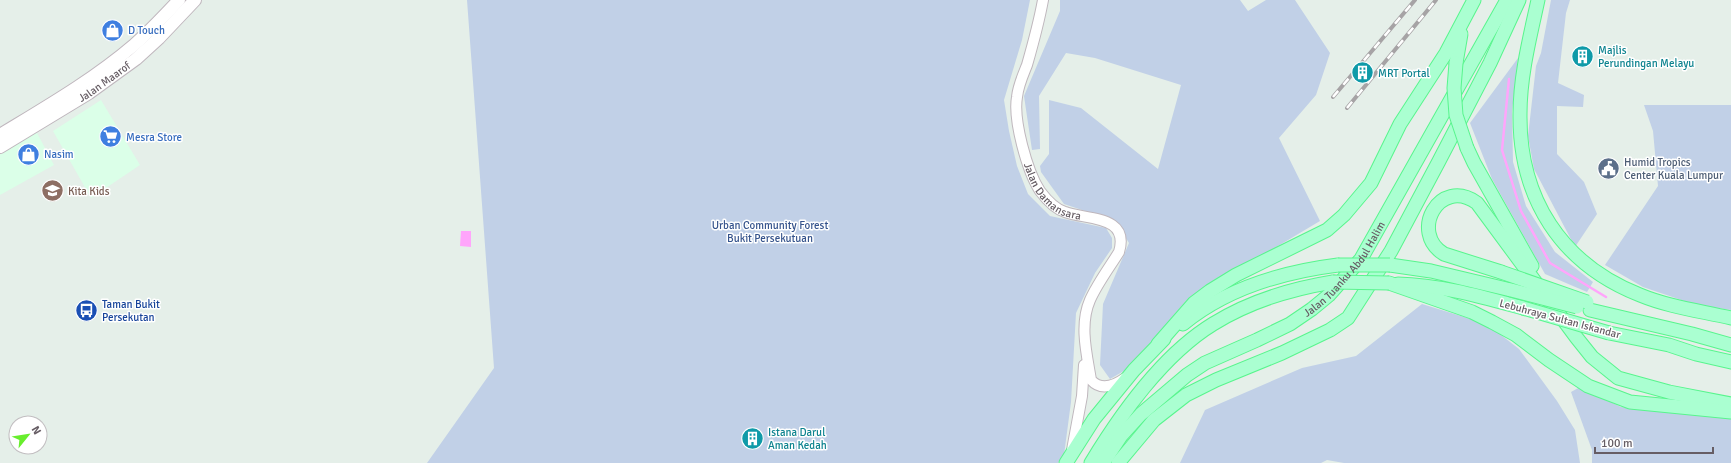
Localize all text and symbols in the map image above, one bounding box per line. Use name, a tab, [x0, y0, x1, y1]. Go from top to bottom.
shop icon: D Touch	[100, 17, 126, 43]
place label: D Touch	[128, 24, 165, 37]
building icon: Majlis Perundingan Melayu	[1570, 43, 1596, 69]
place label: Majlis Perundingan Melayu	[1598, 44, 1694, 70]
street label: Jalan Maarof	[76, 58, 134, 105]
building icon: MRT Portal	[1349, 60, 1375, 86]
place label: MRT Portal	[1378, 67, 1430, 80]
supermarket icon: Mesra Store	[98, 124, 124, 150]
place label: Mesra Store	[126, 131, 182, 144]
shop icon: Nasim	[16, 141, 42, 167]
place label: Nasim	[44, 148, 74, 161]
public building icon: Humid Tropics Center Kuala Lumpur	[1595, 155, 1621, 181]
place label: Humid Tropics Center Kuala Lumpur	[1624, 156, 1723, 182]
street label: Jalan Damansara	[1021, 161, 1083, 222]
school or university icon: Kita Kids	[40, 178, 66, 204]
place label: Kita Kids	[68, 185, 110, 198]
park label: Urban Community Forest Bukit Persekutuan	[712, 219, 828, 245]
street label: Jalan Tuanku Abdul Halim	[1301, 219, 1388, 319]
bus stop icon: Taman Bukit Persekutan	[73, 297, 99, 323]
street label: Lebuhraya Sultan Iskandar	[1498, 297, 1622, 341]
place label: Taman Bukit Persekutan	[102, 298, 160, 324]
north arrow	[8, 415, 48, 455]
text: N	[29, 424, 44, 437]
building icon: Istana Darul Aman Kedah	[740, 425, 766, 451]
place label: Istana Darul Aman Kedah	[768, 426, 827, 452]
scale bar	[1595, 429, 1713, 455]
text: 100 m	[1601, 436, 1633, 451]

